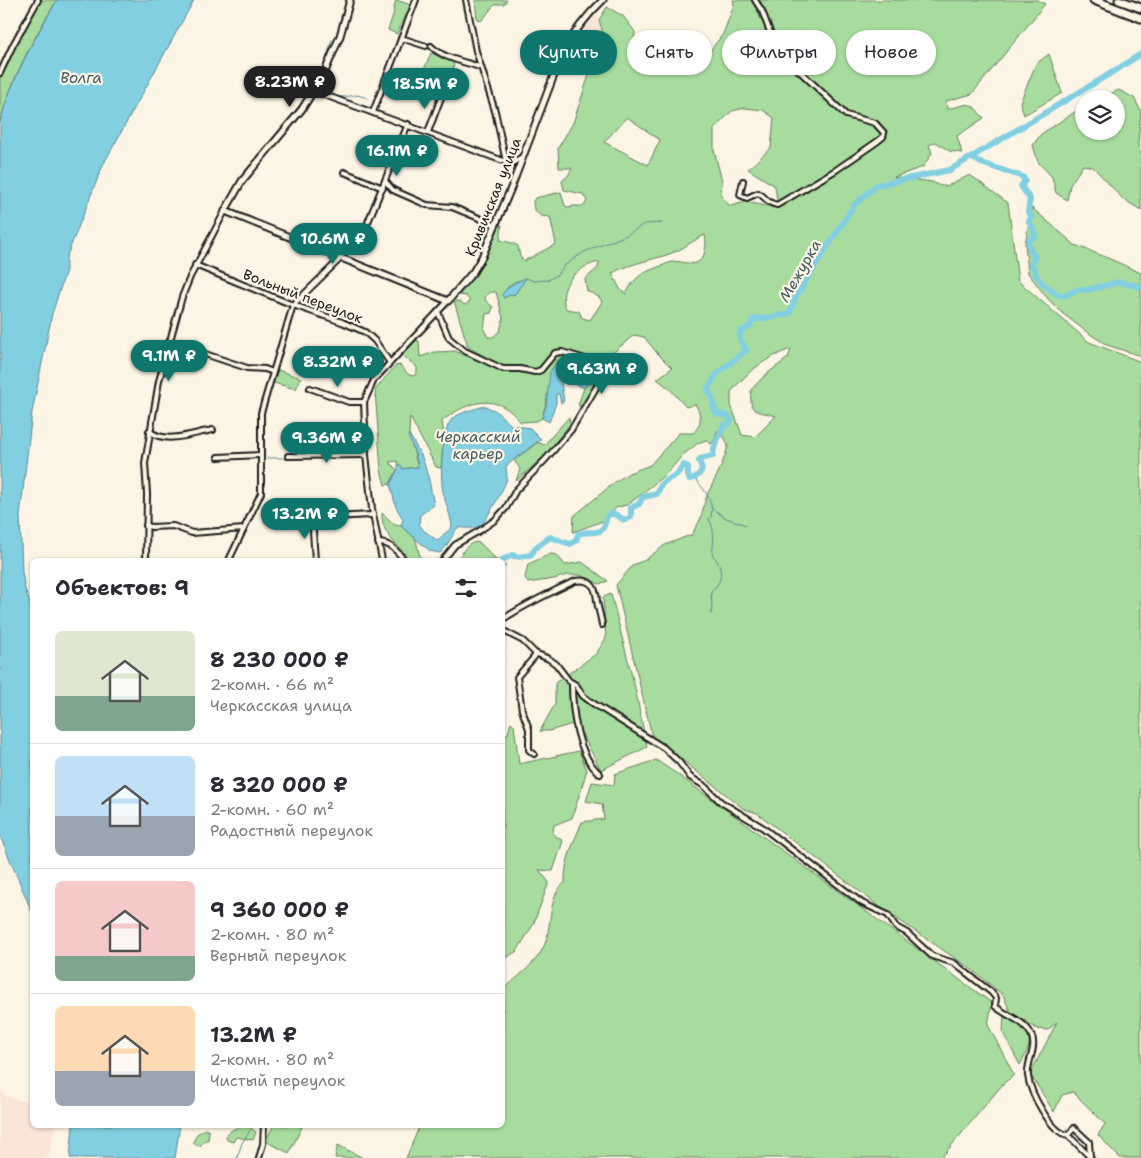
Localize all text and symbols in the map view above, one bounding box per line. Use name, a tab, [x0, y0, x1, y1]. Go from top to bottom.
chip: Купить	[520, 30, 617, 75]
chip: Снять	[627, 30, 712, 75]
chip: Фильтры	[722, 30, 836, 75]
chip: Новое	[846, 30, 936, 75]
pin: 8.23M ₽	[244, 66, 336, 108]
water label: Волга	[60, 68, 102, 88]
pin: 18.5M ₽	[379, 68, 471, 110]
text: 8.23M ₽	[255, 71, 325, 92]
text: 18.5M ₽	[392, 73, 458, 94]
map controls	[1075, 90, 1125, 140]
button: layers	[1075, 90, 1125, 140]
pin: 16.1M ₽	[351, 134, 443, 177]
street label: Кривичская улица	[461, 135, 525, 259]
text: 16.1M ₽	[366, 140, 428, 161]
pin: 10.6M ₽	[287, 222, 379, 265]
text: 10.6M ₽	[300, 228, 366, 249]
water label: Межурка	[774, 236, 826, 306]
street label: Вольный переулок	[241, 265, 366, 327]
pin: 9.1M ₽	[128, 340, 210, 382]
text: 9.1M ₽	[142, 345, 196, 366]
pin: 8.32M ₽	[292, 346, 384, 388]
text: 8.32M ₽	[303, 351, 373, 372]
pin: 9.63M ₽	[556, 352, 648, 395]
text: 9.63M ₽	[567, 358, 637, 379]
pin: 9.36M ₽	[281, 422, 373, 464]
text: 9.36M ₽	[292, 427, 362, 448]
water label: Черкасский карьер	[435, 427, 521, 464]
pin: 13.2M ₽	[259, 498, 351, 540]
text: 13.2M ₽	[272, 503, 338, 524]
text: Объектов: 9	[55, 574, 189, 602]
icon: filters	[452, 574, 480, 602]
text: 8 230 000 ₽	[210, 646, 349, 674]
icon: home	[95, 651, 155, 711]
text: 2-комн. · 66 m²	[210, 674, 334, 695]
text: Черкасская улица	[210, 695, 352, 716]
text: 8 320 000 ₽	[210, 771, 348, 799]
icon: home	[95, 776, 155, 836]
text: 2-комн. · 60 m²	[210, 799, 334, 820]
text: Радостный переулок	[210, 820, 373, 841]
text: 9 360 000 ₽	[210, 896, 349, 924]
icon: home	[95, 901, 155, 961]
text: 2-комн. · 80 m²	[210, 924, 334, 945]
text: Верный переулок	[210, 945, 346, 966]
text: 13.2M ₽	[210, 1021, 297, 1049]
icon: home	[95, 1026, 155, 1086]
text: 2-комн. · 80 m²	[210, 1049, 334, 1070]
text: Чистый переулок	[210, 1070, 345, 1091]

